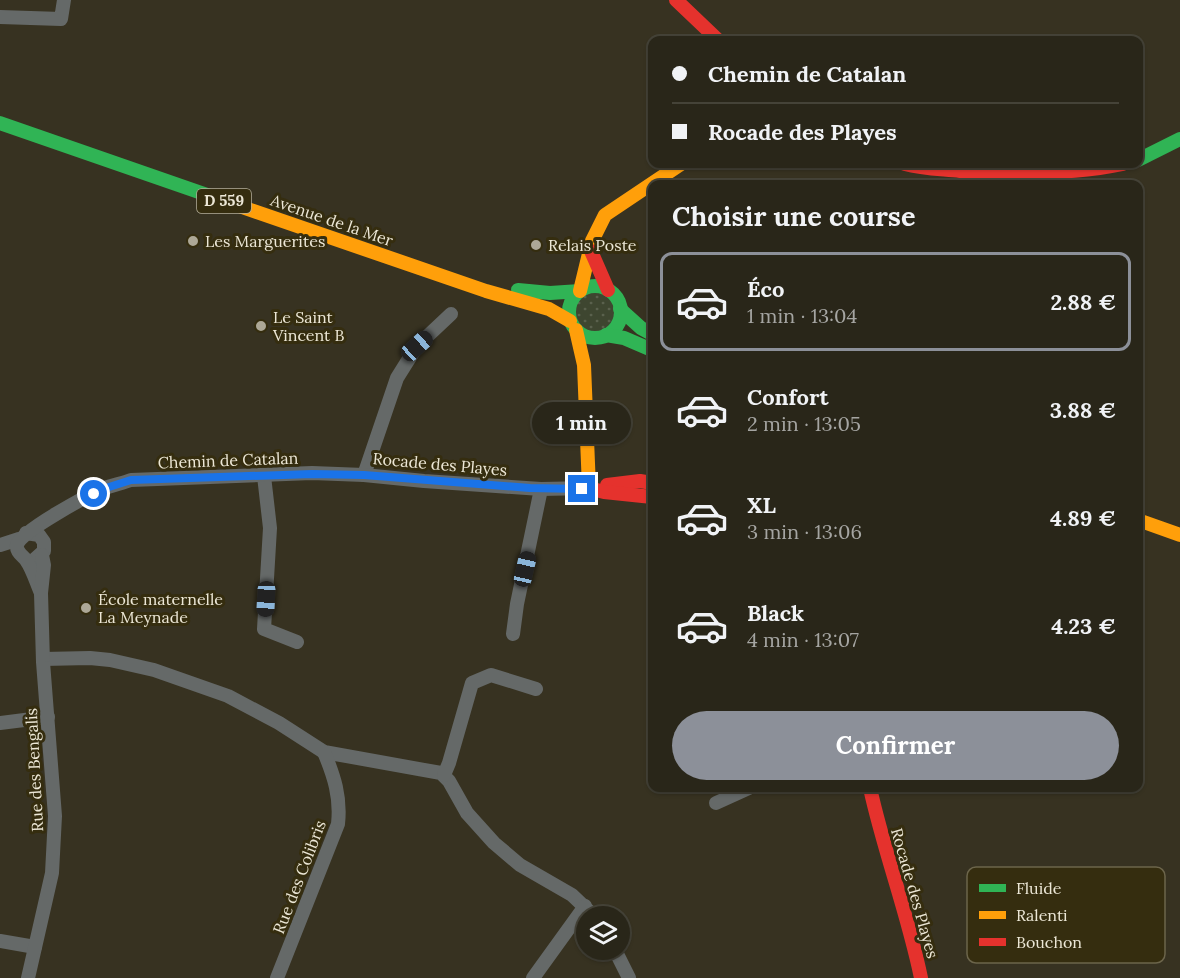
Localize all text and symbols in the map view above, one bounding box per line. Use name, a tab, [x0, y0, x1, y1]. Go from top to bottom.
text: Chemin de Catalan	[708, 60, 906, 88]
text: Rocade des Playes	[708, 118, 897, 146]
road number: D 559	[197, 189, 251, 213]
street label: Avenue de la Mer	[267, 189, 396, 250]
text: Choisir une course	[672, 199, 915, 233]
place label: Les Marguerites	[205, 231, 325, 251]
marker: Les Marguerites	[186, 234, 200, 248]
place label: Relais Poste	[548, 235, 637, 255]
marker: Relais Poste	[529, 238, 543, 252]
icon: car	[675, 275, 729, 329]
text: Éco	[747, 275, 784, 303]
text: 2.88 €	[1050, 288, 1116, 316]
text: 1 min · 13:04	[747, 303, 857, 328]
place label: Le Saint Vincent B	[272, 307, 344, 345]
marker: Le Saint Vincent B	[254, 319, 268, 333]
car	[398, 327, 436, 365]
icon: car	[675, 383, 729, 437]
text: Confort	[747, 383, 829, 411]
text: 3.88 €	[1050, 396, 1116, 424]
callout: 1 min	[532, 402, 632, 444]
text: 1 min	[556, 410, 607, 435]
text: 2 min · 13:05	[747, 411, 861, 436]
street label: Chemin de Catalan	[157, 448, 299, 472]
street label: Rocade des Playes	[372, 448, 508, 480]
route end	[568, 475, 595, 502]
route start	[80, 480, 107, 507]
icon: car	[675, 491, 729, 545]
text: XL	[747, 491, 776, 519]
text: 4.89 €	[1050, 504, 1116, 532]
text: 3 min · 13:06	[747, 519, 862, 544]
car	[512, 549, 538, 589]
car	[256, 581, 276, 617]
place label: École maternelle La Meynade	[98, 589, 223, 627]
icon: car	[675, 599, 729, 653]
text: Black	[747, 599, 804, 627]
marker: École maternelle La Meynade	[79, 601, 93, 615]
text: 4.23 €	[1051, 612, 1116, 640]
text: 4 min · 13:07	[747, 627, 859, 652]
street label: Rue des Bengalis	[21, 708, 47, 832]
button: Confirmer	[672, 711, 1119, 780]
street label: Rue des Colibris	[268, 817, 330, 937]
street label: Rocade des Playes	[887, 825, 943, 961]
legend	[967, 867, 1165, 963]
text: Fluide	[1016, 878, 1062, 898]
text: Ralenti	[1016, 905, 1068, 925]
map controls	[576, 906, 630, 960]
button: layers	[576, 906, 630, 960]
text: Bouchon	[1016, 932, 1082, 952]

